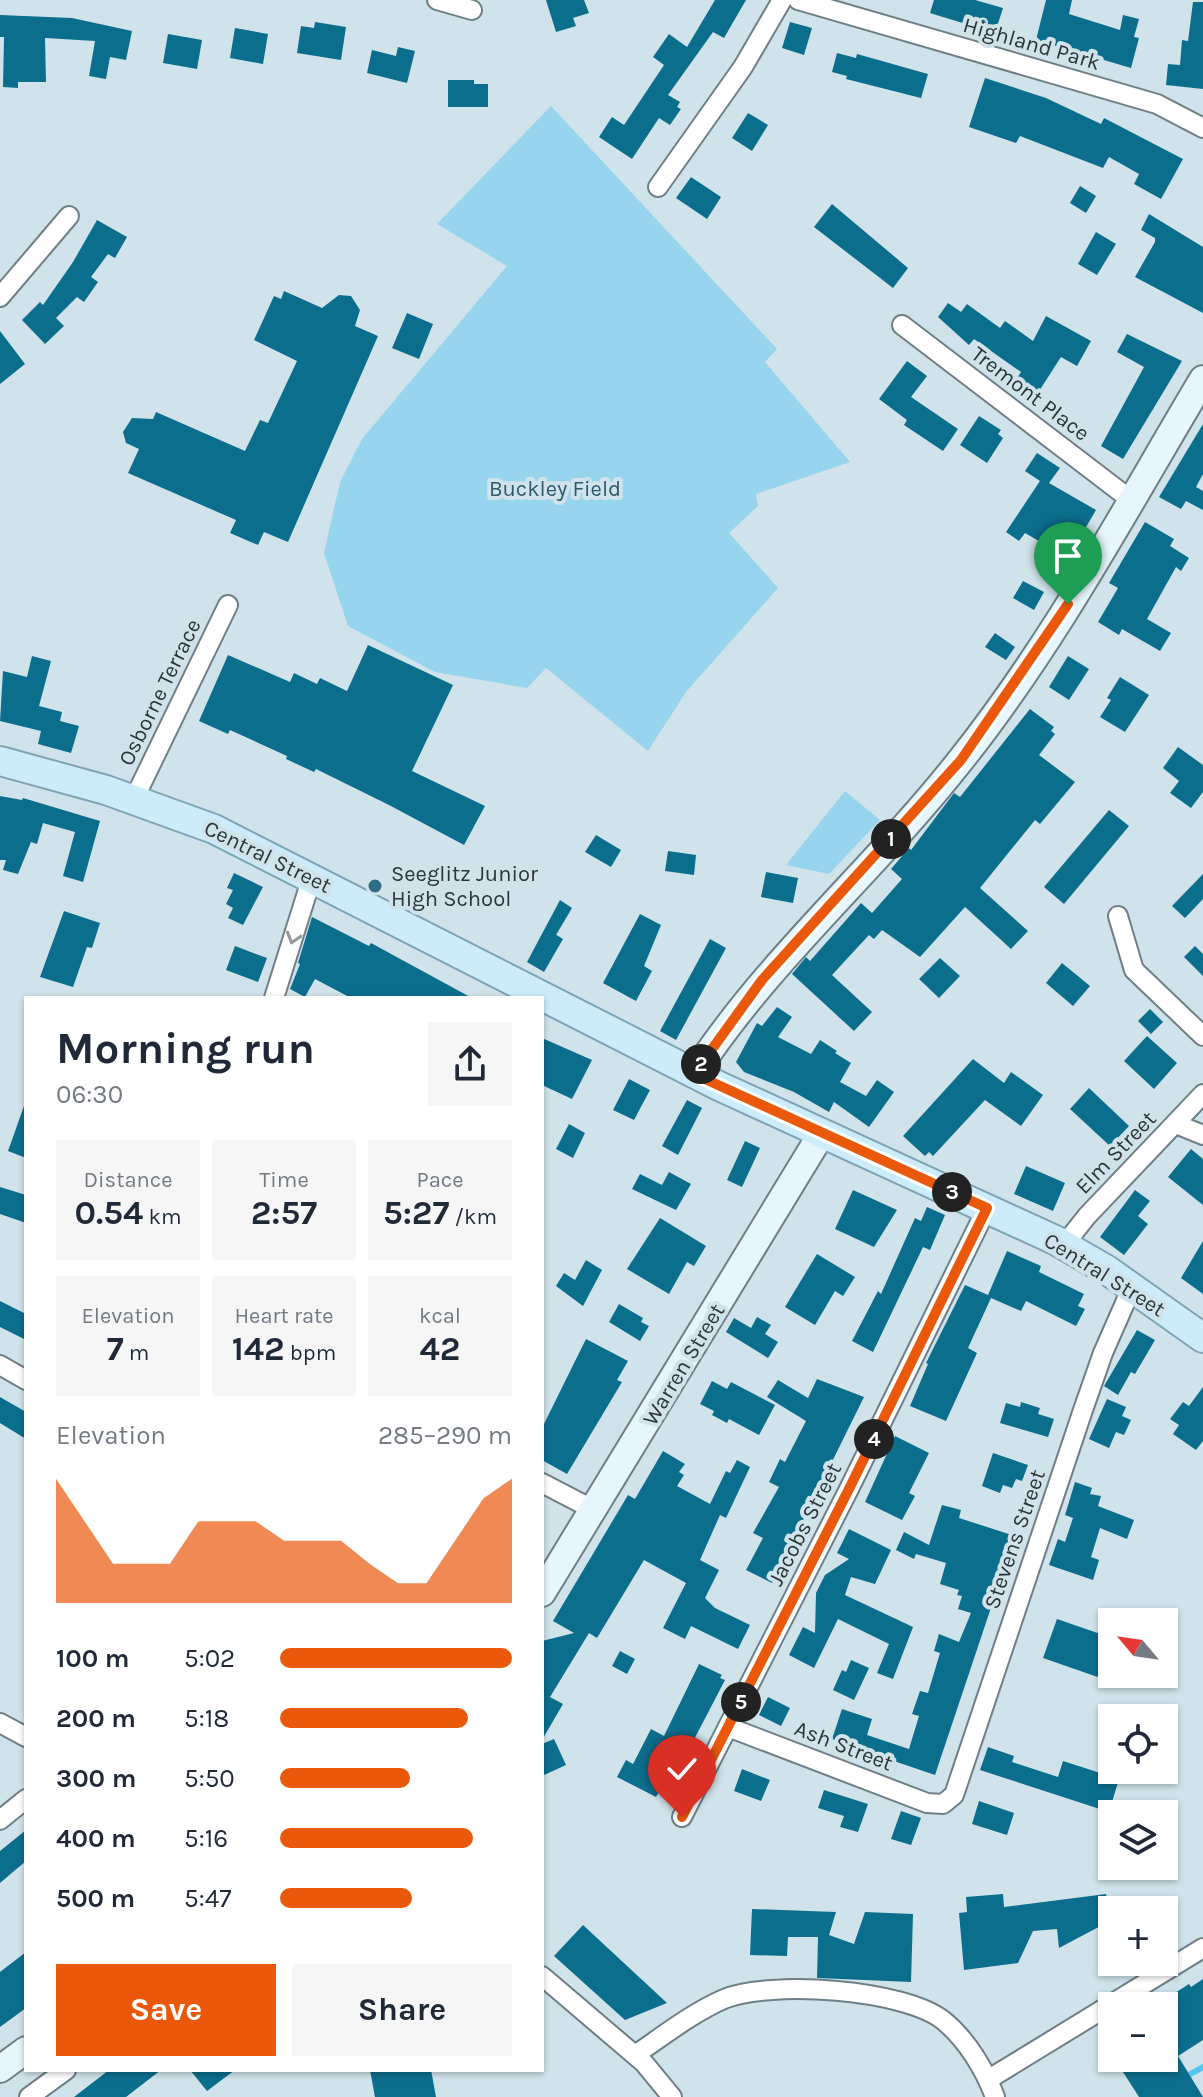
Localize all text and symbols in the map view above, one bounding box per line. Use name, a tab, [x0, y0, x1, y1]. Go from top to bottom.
street label: Highland Park	[960, 12, 1103, 76]
street label: Tremont Place	[966, 341, 1095, 447]
park label: Buckley Field	[489, 476, 621, 502]
pin	[1034, 522, 1102, 604]
icon: arrive	[1046, 534, 1090, 578]
street label: Osborne Terrace	[113, 615, 207, 770]
street label: Central Street	[200, 815, 335, 899]
pin: 1	[871, 819, 911, 859]
text: 1	[887, 826, 895, 852]
place label: Seeglitz Junior High School	[391, 861, 538, 912]
marker: Seeglitz Junior High School	[366, 877, 384, 895]
one-way arrow	[287, 930, 303, 944]
button: share	[428, 1022, 512, 1106]
text: Morning run	[56, 1023, 315, 1074]
pin: 2	[681, 1044, 721, 1084]
text: 2	[694, 1051, 708, 1077]
text: 06:30	[56, 1079, 123, 1110]
street label: Elm Street	[1070, 1106, 1161, 1199]
text: Distance	[84, 1167, 172, 1193]
text: Time	[259, 1167, 309, 1193]
text: Pace	[417, 1167, 463, 1193]
pin: 3	[932, 1172, 972, 1212]
text: 3	[945, 1179, 959, 1205]
text: 0.54	[74, 1193, 143, 1233]
text: 2:57	[251, 1193, 317, 1233]
text: 5:27	[383, 1193, 449, 1233]
text: km	[143, 1204, 182, 1230]
text: /km	[449, 1204, 497, 1230]
street label: Central Street	[1039, 1227, 1170, 1322]
street label: Warren Street	[637, 1299, 730, 1430]
text: Elevation	[81, 1303, 175, 1329]
text: Heart rate	[234, 1303, 334, 1329]
text: kcal	[419, 1303, 461, 1329]
text: 7	[107, 1329, 124, 1369]
text: 142	[232, 1329, 285, 1369]
text: 42	[420, 1329, 460, 1369]
text: m	[124, 1340, 149, 1366]
text: bpm	[285, 1340, 336, 1366]
pin: 4	[854, 1419, 894, 1459]
text: Elevation	[56, 1420, 166, 1451]
text: 285–290 m	[378, 1420, 512, 1451]
text: 4	[867, 1426, 881, 1452]
street label: Jacobs Street	[763, 1459, 847, 1590]
street label: Stevens Street	[979, 1466, 1051, 1612]
north arrow	[1098, 1608, 1178, 1688]
map controls	[1098, 1608, 1178, 2072]
text: 100 m	[56, 1643, 129, 1674]
text: 5:02	[184, 1643, 235, 1674]
pin: 5	[721, 1682, 761, 1722]
text: 5	[735, 1689, 747, 1715]
text: 200 m	[56, 1703, 136, 1734]
text: 5:18	[184, 1703, 229, 1734]
button: locate	[1098, 1704, 1178, 1784]
street label: Ash Street	[791, 1715, 896, 1777]
pin	[648, 1735, 716, 1817]
icon: check	[660, 1747, 704, 1791]
text: 300 m	[56, 1763, 136, 1794]
text: 5:50	[184, 1763, 235, 1794]
button: layers	[1098, 1800, 1178, 1880]
text: 400 m	[56, 1823, 136, 1854]
text: 5:16	[184, 1823, 228, 1854]
text: 500 m	[56, 1883, 135, 1914]
text: 5:47	[184, 1883, 231, 1914]
button: +	[1098, 1896, 1178, 1976]
button: Save	[56, 1964, 276, 2056]
button: Share	[292, 1964, 512, 2056]
button: −	[1098, 1992, 1178, 2072]

